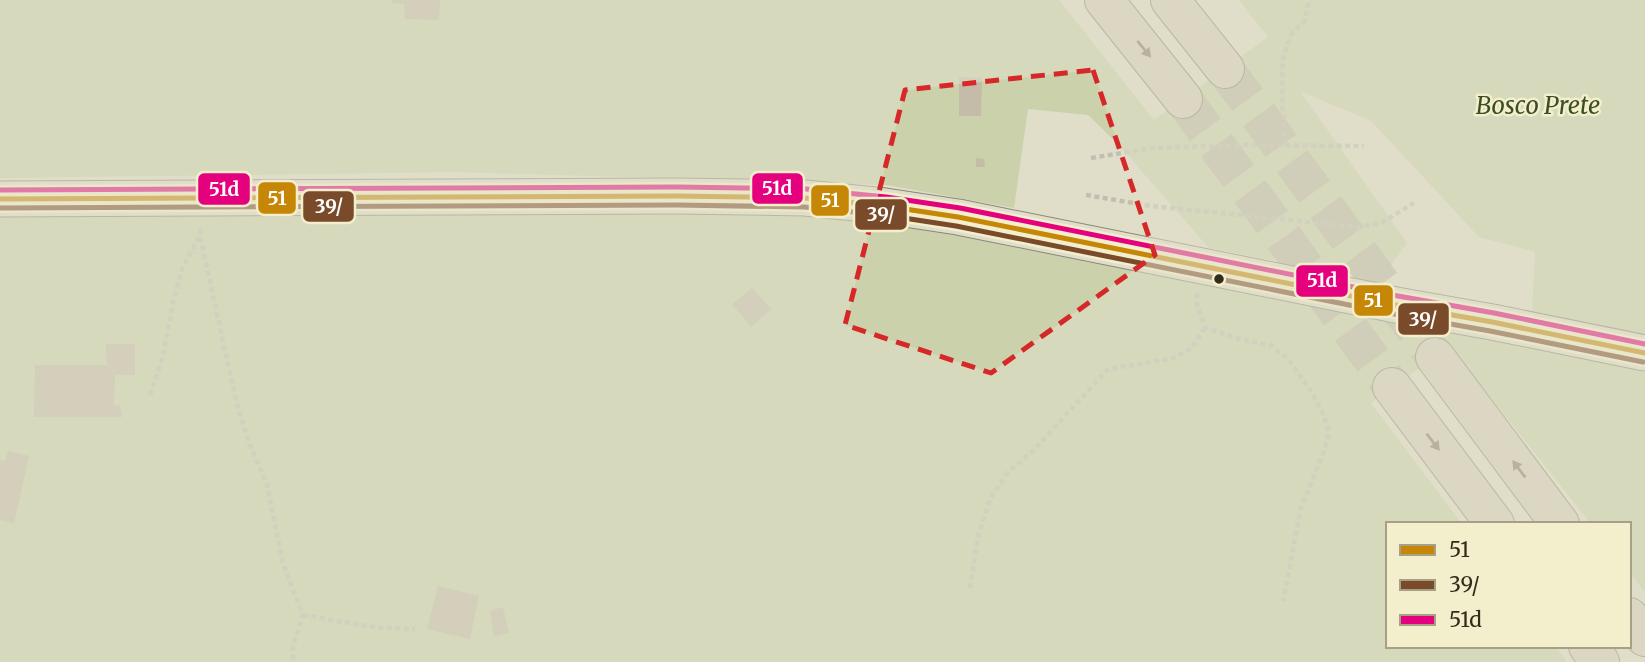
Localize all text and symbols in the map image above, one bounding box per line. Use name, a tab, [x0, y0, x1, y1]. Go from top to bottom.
one-way arrow	[1136, 41, 1151, 58]
park label: Bosco Prete	[1476, 90, 1600, 121]
line badge: 51d	[197, 172, 251, 206]
line badge: 51d	[751, 172, 804, 205]
text: 51d	[762, 176, 792, 200]
text: 51d	[209, 177, 239, 201]
line badge: 51	[257, 181, 297, 215]
line badge: 51	[810, 184, 850, 217]
text: 51	[267, 186, 287, 210]
text: 51	[820, 188, 840, 212]
line badge: 39/	[302, 190, 355, 223]
text: 39/	[315, 194, 343, 218]
line badge: 39/	[854, 198, 908, 231]
text: 39/	[867, 202, 895, 226]
line badge: 51d	[1295, 264, 1349, 298]
text: 51d	[1307, 268, 1337, 292]
unlabelled marker	[1212, 272, 1226, 286]
line badge: 51	[1353, 284, 1394, 317]
text: 51	[1363, 288, 1383, 312]
line badge: 39/	[1397, 302, 1450, 336]
text: 39/	[1409, 307, 1437, 331]
one-way arrow	[1426, 433, 1440, 451]
one-way arrow	[1512, 460, 1526, 478]
legend	[1386, 522, 1631, 648]
text: 51	[1449, 536, 1470, 563]
text: 39/	[1449, 571, 1480, 598]
text: 51d	[1449, 606, 1482, 633]

